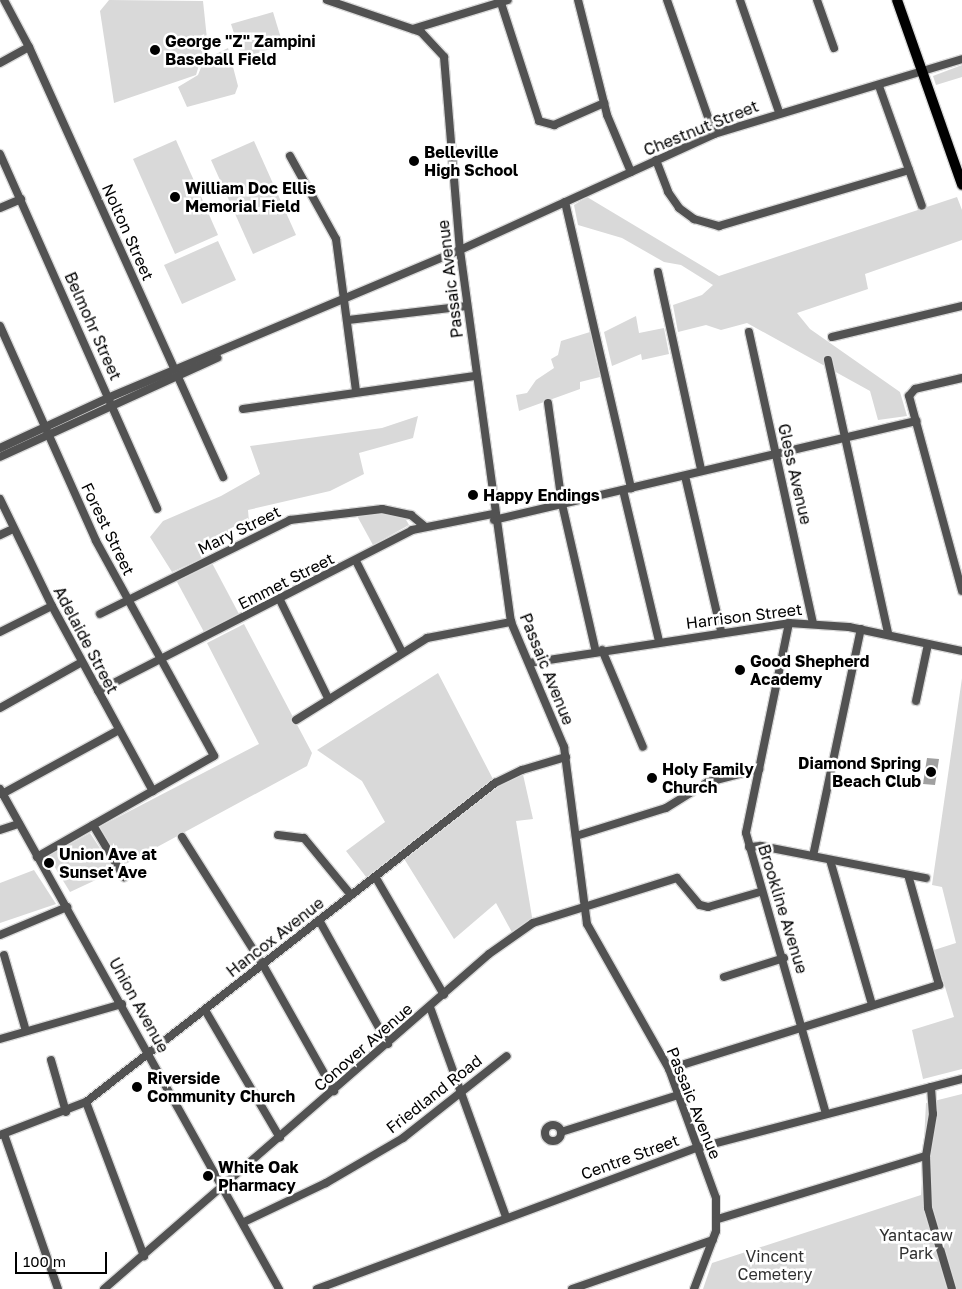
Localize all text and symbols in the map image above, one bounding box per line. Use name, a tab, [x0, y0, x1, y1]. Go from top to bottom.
place label: George "Z" Zampini Baseball Field	[165, 31, 316, 69]
marker: George "Z" Zampini Baseball Field	[149, 44, 161, 56]
street label: Chestnut Street	[641, 96, 761, 160]
place label: Belleville High School	[424, 142, 518, 180]
marker: Belleville High School	[408, 155, 420, 167]
place label: William Doc Ellis Memorial Field	[185, 178, 316, 216]
street label: Nolton Street	[98, 181, 158, 283]
marker: William Doc Ellis Memorial Field	[169, 191, 181, 203]
street label: Passaic Avenue	[433, 219, 467, 339]
street label: Belmohr Street	[61, 269, 125, 383]
street label: Gless Avenue	[774, 422, 816, 526]
street label: Forest Street	[77, 480, 139, 578]
place label: Happy Endings	[483, 485, 600, 505]
marker: Happy Endings	[467, 489, 479, 501]
street label: Mary Street	[194, 502, 284, 558]
street label: Emmet Street	[235, 549, 337, 613]
street label: Adelaide Street	[50, 583, 122, 697]
street label: Harrison Street	[685, 599, 803, 633]
street label: Passaic Avenue	[516, 610, 578, 728]
place label: Good Shepherd Academy	[750, 651, 869, 689]
marker: Good Shepherd Academy	[734, 664, 746, 676]
place label: Diamond Spring Beach Club	[798, 753, 921, 791]
place label: Holy Family Church	[662, 759, 754, 797]
marker: Diamond Spring Beach Club	[925, 766, 937, 778]
marker: Holy Family Church	[646, 772, 658, 784]
street label: Brookline Avenue	[754, 842, 812, 976]
place label: Union Ave at Sunset Ave	[59, 844, 157, 882]
marker: Union Ave at Sunset Ave	[43, 857, 55, 869]
street label: Hancox Avenue	[222, 893, 328, 981]
street label: Union Avenue	[105, 954, 173, 1056]
street label: Conover Avenue	[310, 999, 416, 1095]
street label: Passaic Avenue	[663, 1044, 725, 1162]
street label: Friedland Road	[382, 1051, 486, 1137]
place label: Riverside Community Church	[147, 1068, 295, 1106]
marker: Riverside Community Church	[131, 1081, 143, 1093]
street label: Centre Street	[578, 1130, 682, 1184]
place label: White Oak Pharmacy	[218, 1157, 299, 1195]
marker: White Oak Pharmacy	[202, 1170, 214, 1182]
park label: Yantacaw Park	[879, 1225, 953, 1263]
scale bar	[18, 1242, 110, 1274]
park label: Vincent Cemetery	[738, 1246, 812, 1284]
text: 100 m	[23, 1252, 66, 1270]

